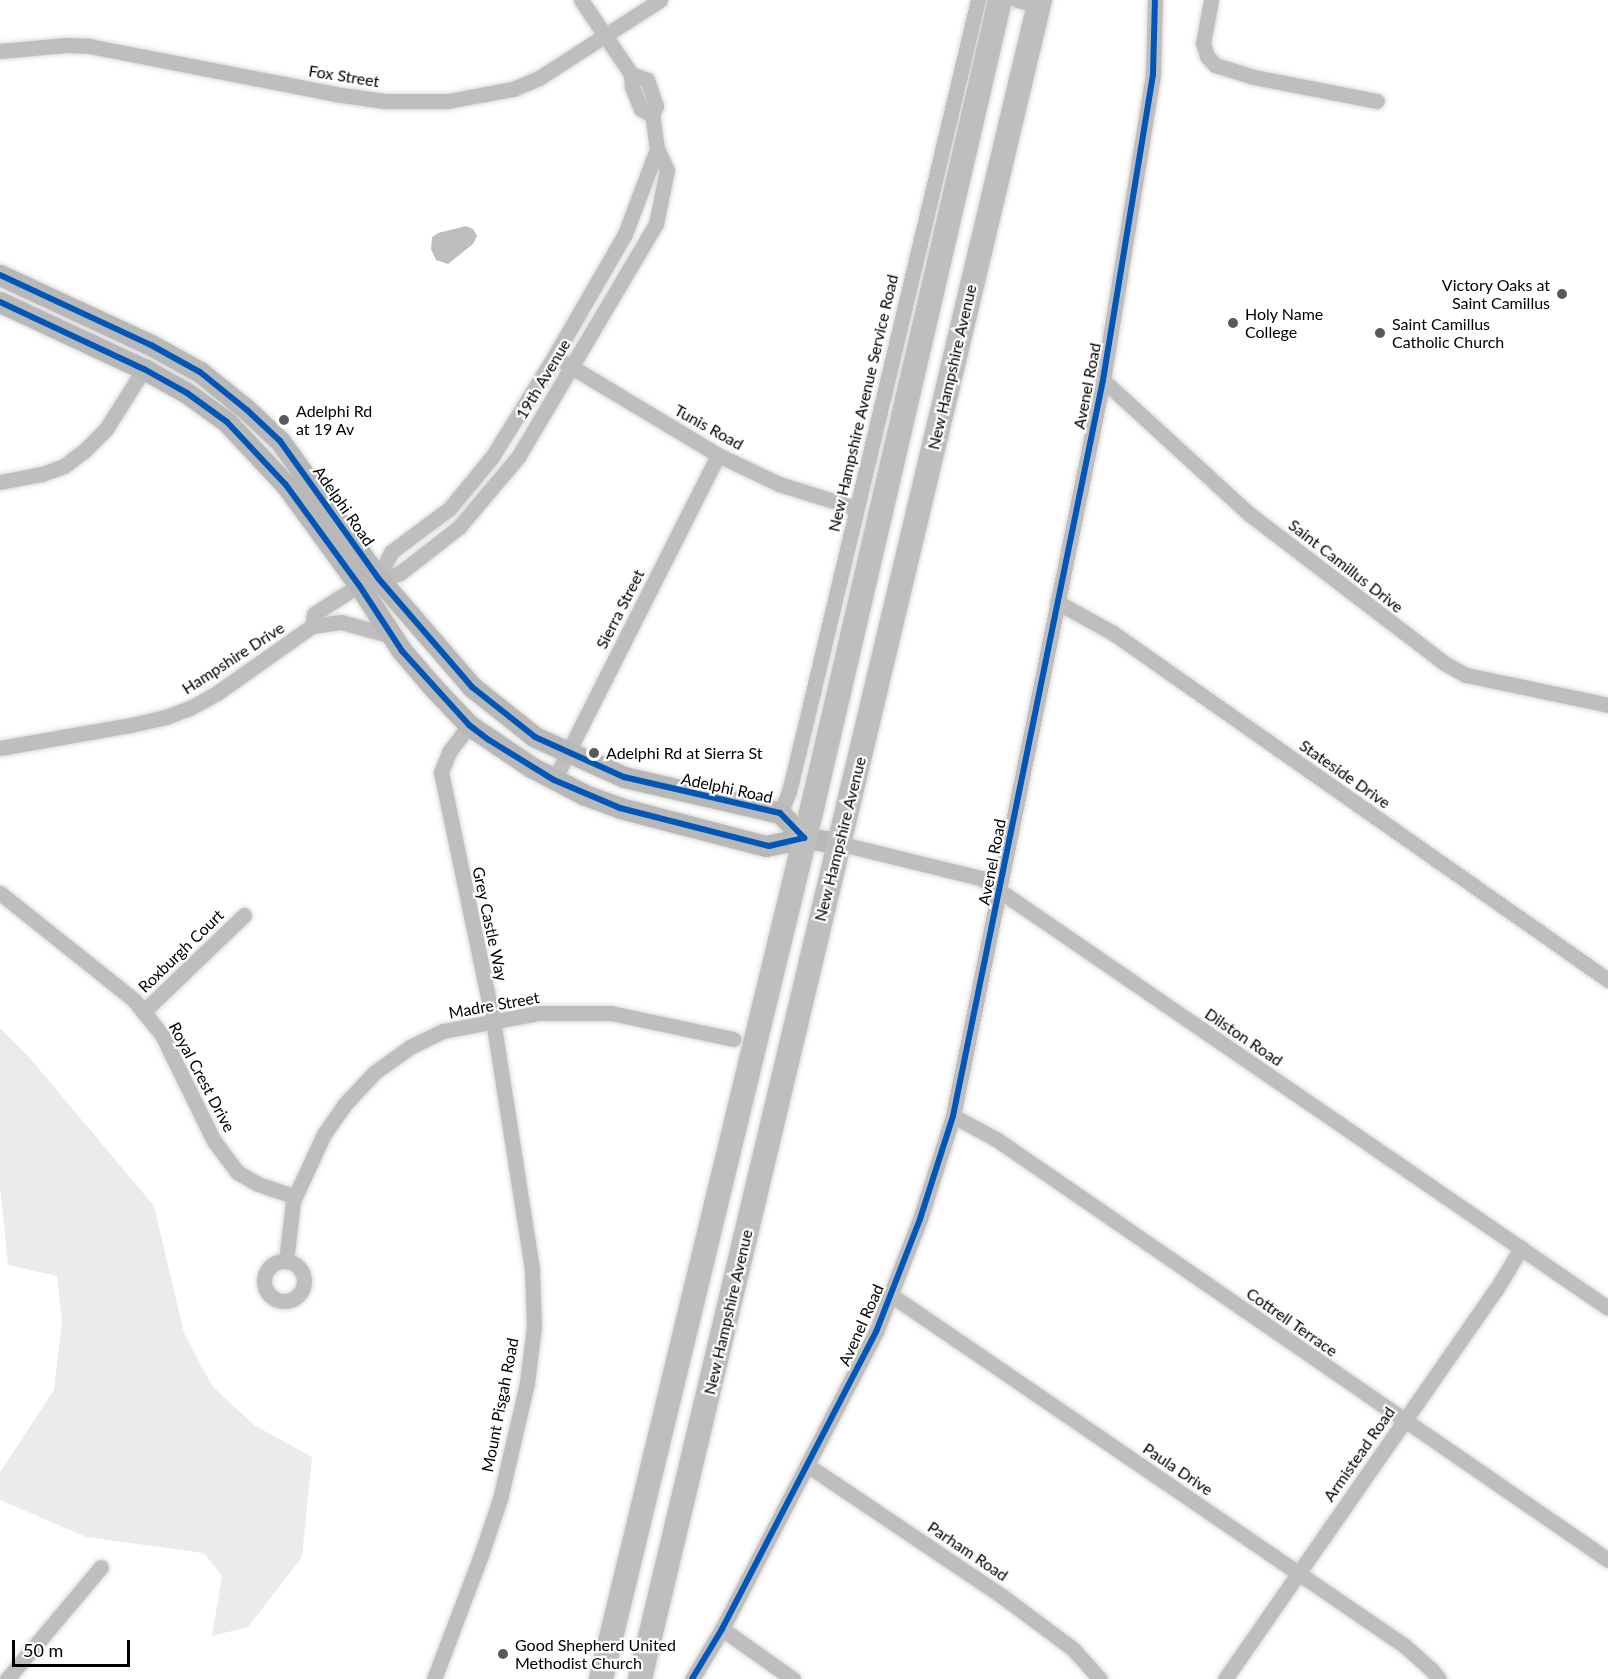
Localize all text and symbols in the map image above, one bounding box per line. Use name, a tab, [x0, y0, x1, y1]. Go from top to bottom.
street label: Fox Street	[307, 61, 381, 91]
street label: New Hampshire Avenue Service Road	[824, 272, 902, 534]
place label: Victory Oaks at Saint Camillus	[1441, 275, 1550, 313]
street label: New Hampshire Avenue	[924, 282, 980, 452]
marker: Victory Oaks at Saint Camillus	[1555, 287, 1569, 301]
place label: Holy Name College	[1245, 304, 1324, 342]
place label: Saint Camillus Catholic Church	[1392, 314, 1504, 352]
marker: Holy Name College	[1226, 316, 1240, 330]
marker: Saint Camillus Catholic Church	[1373, 326, 1387, 340]
street label: 19th Avenue	[512, 335, 574, 423]
street label: Avenel Road	[1069, 341, 1105, 431]
street label: Tunis Road	[671, 400, 747, 454]
place label: Adelphi Rd at 19 Av	[296, 401, 372, 439]
marker: Adelphi Rd at 19 Av	[277, 413, 291, 427]
street label: Adelphi Road	[309, 462, 379, 550]
street label: Saint Camillus Drive	[1285, 515, 1407, 617]
street label: Sierra Street	[592, 566, 648, 652]
street label: Hampshire Drive	[178, 618, 288, 698]
street label: Stateside Drive	[1296, 736, 1394, 812]
place label: Adelphi Rd at Sierra St	[606, 743, 763, 763]
marker: Adelphi Rd at Sierra St	[587, 746, 601, 760]
street label: New Hampshire Avenue	[810, 754, 870, 924]
street label: Adelphi Road	[679, 769, 775, 807]
street label: Avenel Road	[974, 817, 1010, 907]
street label: Grey Castle Way	[468, 865, 512, 983]
street label: Roxburgh Court	[134, 905, 228, 997]
street label: Madre Street	[447, 988, 541, 1022]
street label: Dilston Road	[1201, 1004, 1287, 1070]
street label: Royal Crest Drive	[165, 1019, 239, 1135]
street label: New Hampshire Avenue	[700, 1227, 756, 1397]
street label: Avenel Road	[834, 1281, 888, 1369]
street label: Cottrell Terrace	[1243, 1283, 1341, 1361]
street label: Mount Pisgah Road	[478, 1336, 522, 1474]
street label: Armistead Road	[1319, 1403, 1399, 1505]
street label: Paula Drive	[1139, 1439, 1217, 1499]
street label: Parham Road	[924, 1517, 1012, 1585]
scale bar	[15, 1628, 134, 1666]
place label: Good Shepherd United Methodist Church	[515, 1635, 676, 1673]
text: 50 m	[23, 1639, 63, 1661]
marker: Good Shepherd United Methodist Church	[496, 1647, 510, 1661]

